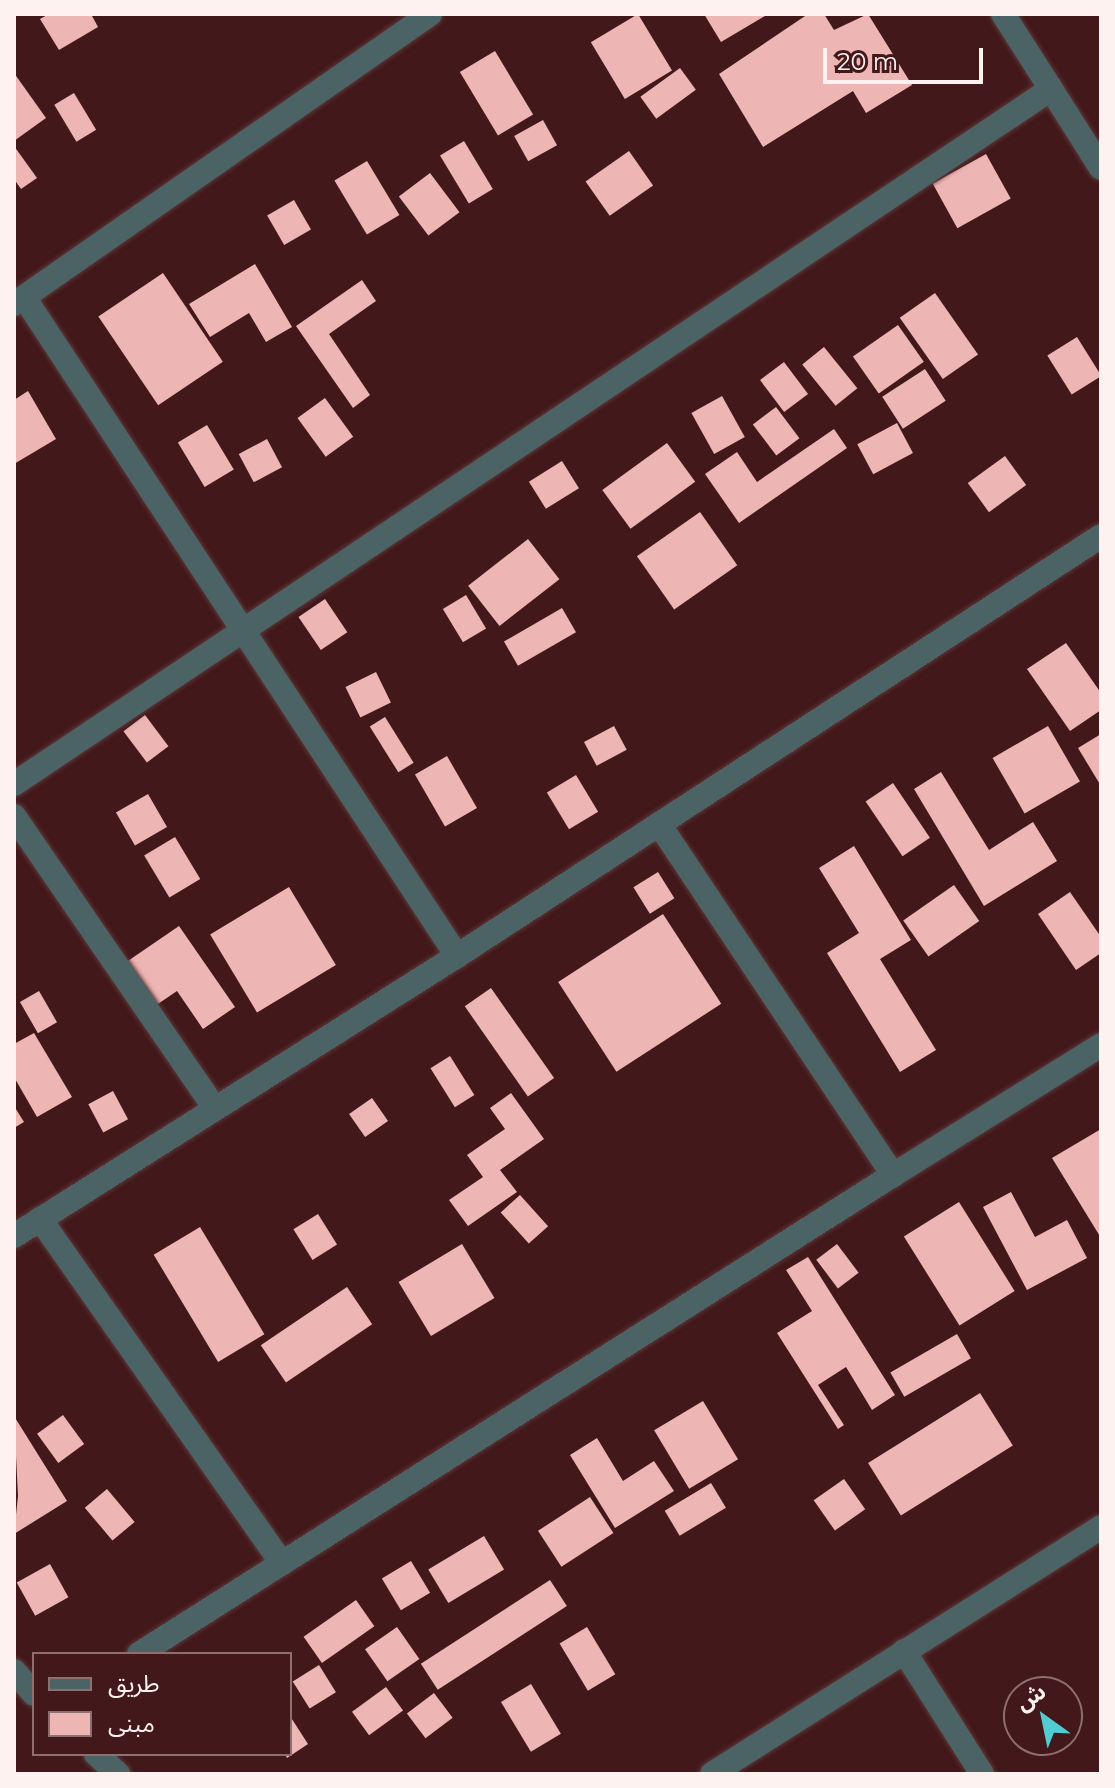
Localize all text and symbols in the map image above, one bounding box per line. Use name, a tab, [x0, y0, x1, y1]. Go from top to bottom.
scale bar	[827, 32, 987, 82]
text: 20 m	[837, 47, 898, 76]
legend	[32, 1652, 292, 1756]
text: طريق	[108, 1669, 160, 1698]
north arrow	[1003, 1676, 1083, 1756]
text: ش	[1011, 1678, 1051, 1717]
text: مبنى	[108, 1709, 155, 1738]

